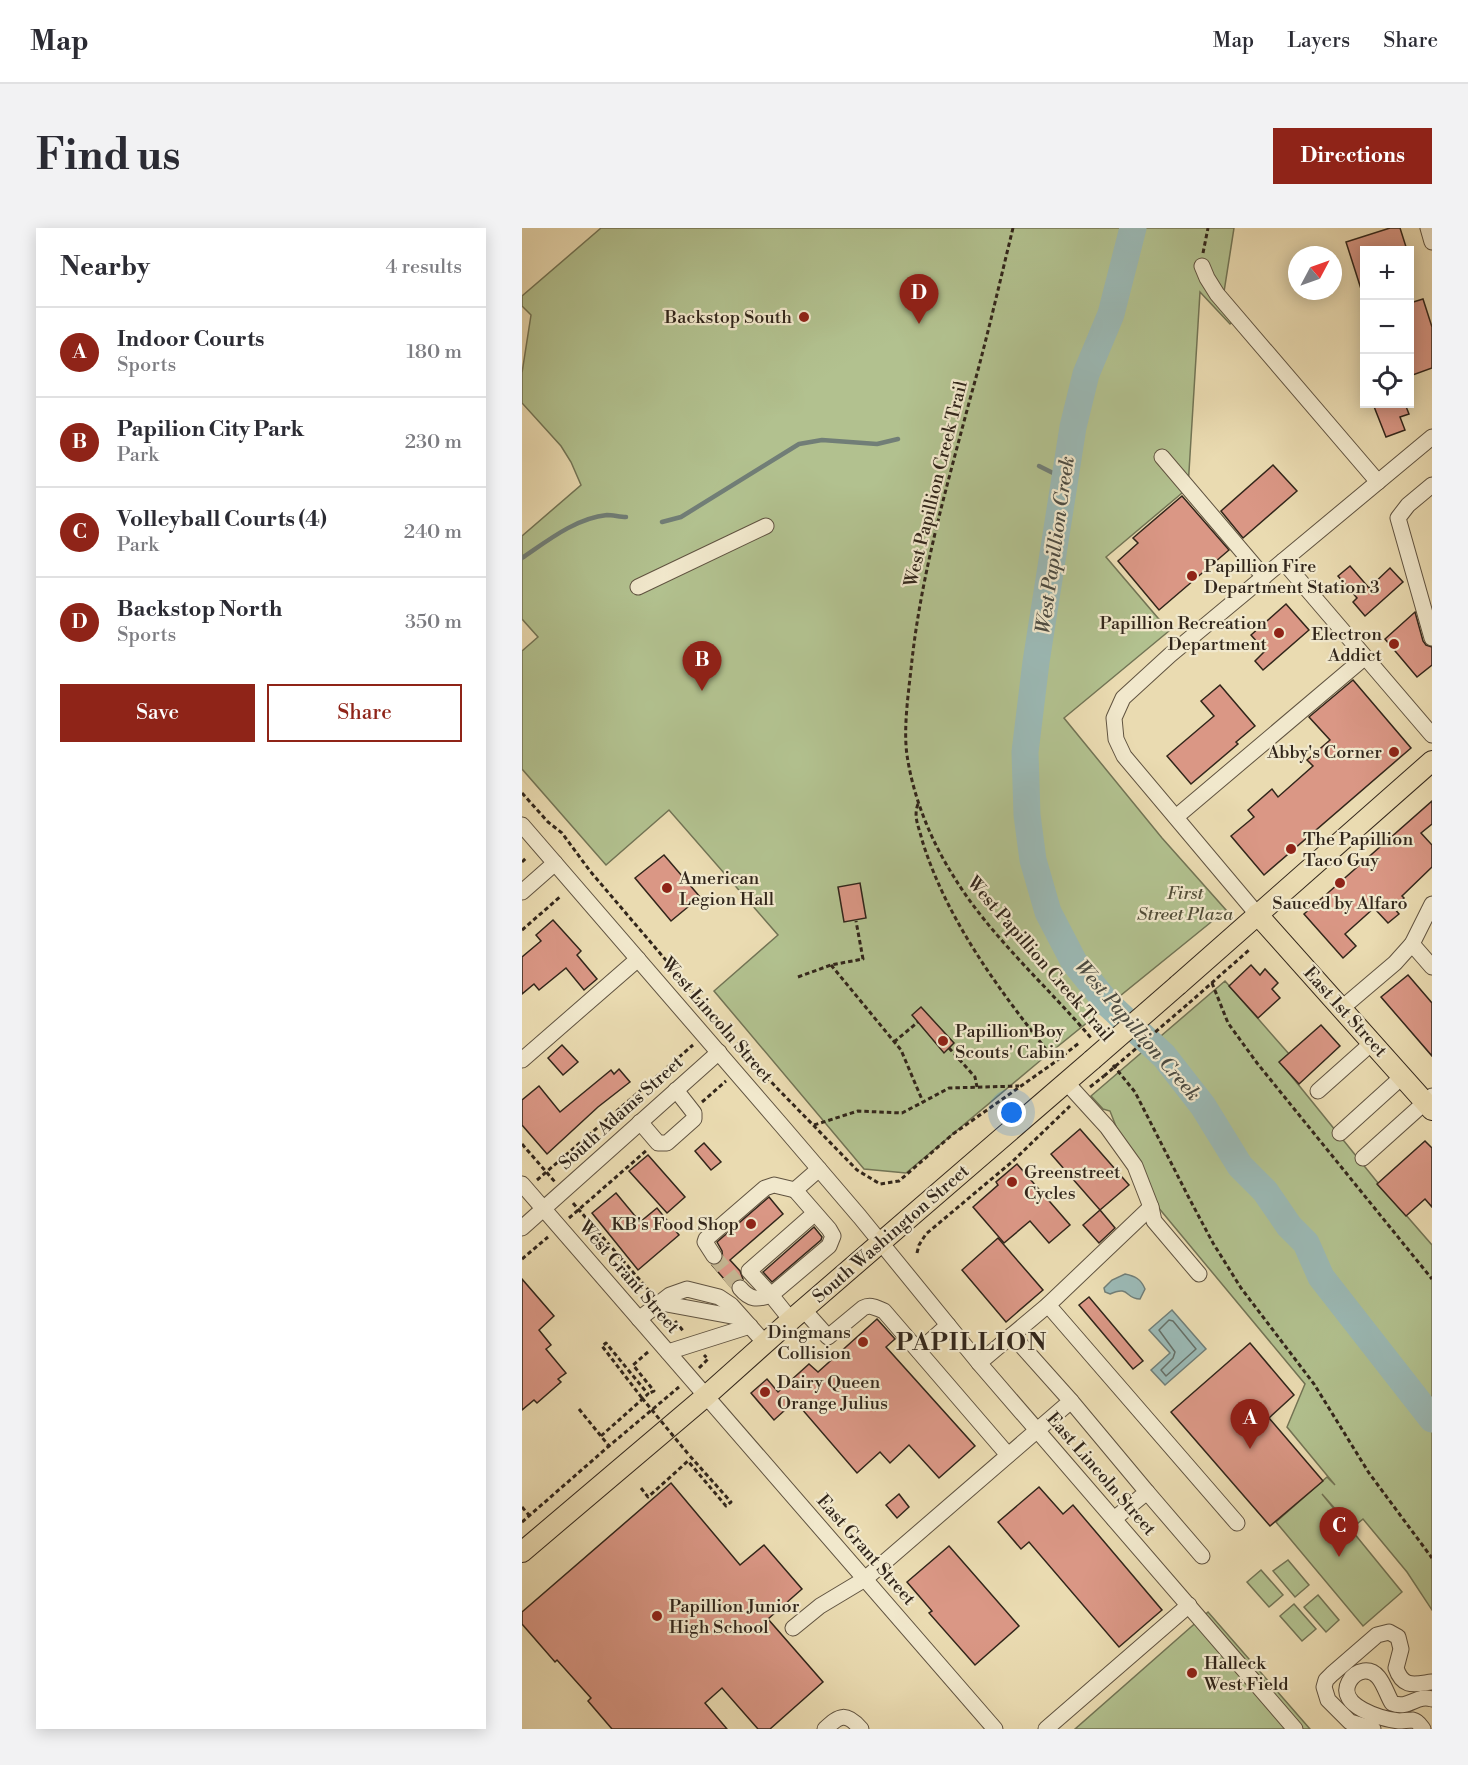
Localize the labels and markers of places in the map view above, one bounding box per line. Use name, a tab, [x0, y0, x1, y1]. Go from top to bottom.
pin: D	[900, 274, 938, 324]
place label: Backstop South	[664, 306, 792, 329]
marker: Backstop South	[797, 310, 811, 324]
place label: Papillion Fire Department Station 3	[1204, 555, 1380, 599]
marker: Papillion Fire Department Station 3	[1185, 569, 1199, 583]
place label: Papillion Recreation Department	[1100, 612, 1268, 656]
place label: Electron Addict	[1311, 623, 1383, 667]
marker: Papillion Recreation Department	[1272, 626, 1286, 640]
marker: Electron Addict	[1387, 637, 1401, 651]
pin: B	[682, 642, 722, 691]
place label: Abby's Corner	[1266, 741, 1382, 764]
marker: Abby's Corner	[1387, 745, 1401, 759]
place label: The Papillion Taco Guy	[1303, 828, 1413, 872]
marker: The Papillion Taco Guy	[1284, 842, 1298, 856]
place label: American Legion Hall	[678, 867, 775, 911]
marker: Sauced by Alfaro	[1333, 876, 1347, 890]
marker: American Legion Hall	[660, 881, 674, 895]
place label: Sauced by Alfaro	[1272, 892, 1408, 915]
place label: Papillion Boy Scouts' Cabin	[955, 1020, 1065, 1064]
marker: Papillion Boy Scouts' Cabin	[936, 1034, 950, 1048]
place label: Greenstreet Cycles	[1024, 1161, 1121, 1205]
marker: Greenstreet Cycles	[1005, 1175, 1019, 1189]
place label: KB's Food Shop	[611, 1213, 739, 1236]
marker: KB's Food Shop	[744, 1217, 758, 1231]
place label: Dingmans Collision	[768, 1321, 851, 1365]
marker: Dingmans Collision	[856, 1335, 870, 1349]
place label: Dairy Queen Orange Julius	[777, 1371, 888, 1415]
marker: Dairy Queen Orange Julius	[758, 1385, 772, 1399]
pin: A	[1230, 1400, 1270, 1449]
pin: C	[1320, 1508, 1358, 1557]
place label: Papillion Junior High School	[669, 1595, 800, 1639]
marker: Papillion Junior High School	[650, 1609, 664, 1623]
place label: Halleck West Field	[1203, 1652, 1289, 1696]
marker: Halleck West Field	[1185, 1666, 1199, 1680]

